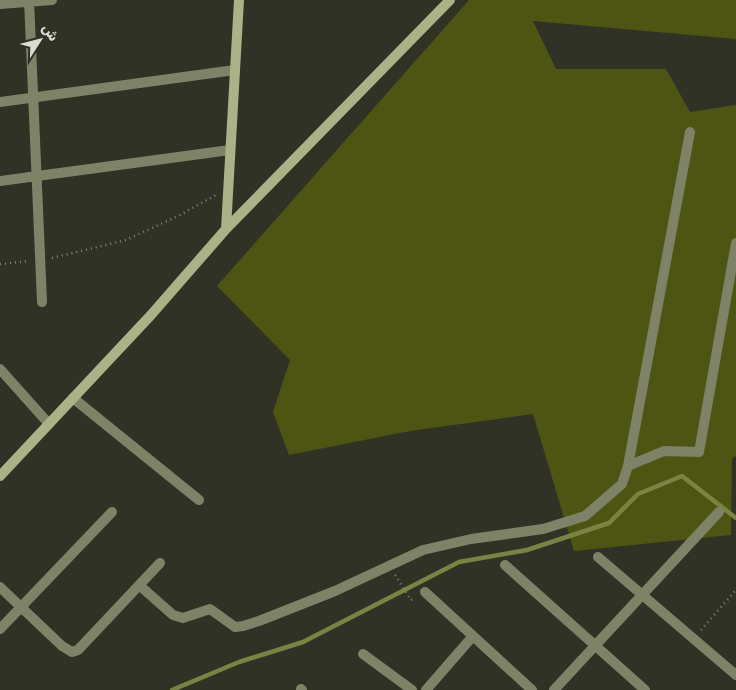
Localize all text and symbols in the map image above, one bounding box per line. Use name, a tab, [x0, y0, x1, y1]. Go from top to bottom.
north arrow	[15, 15, 65, 65]
text: ش	[38, 20, 62, 45]

